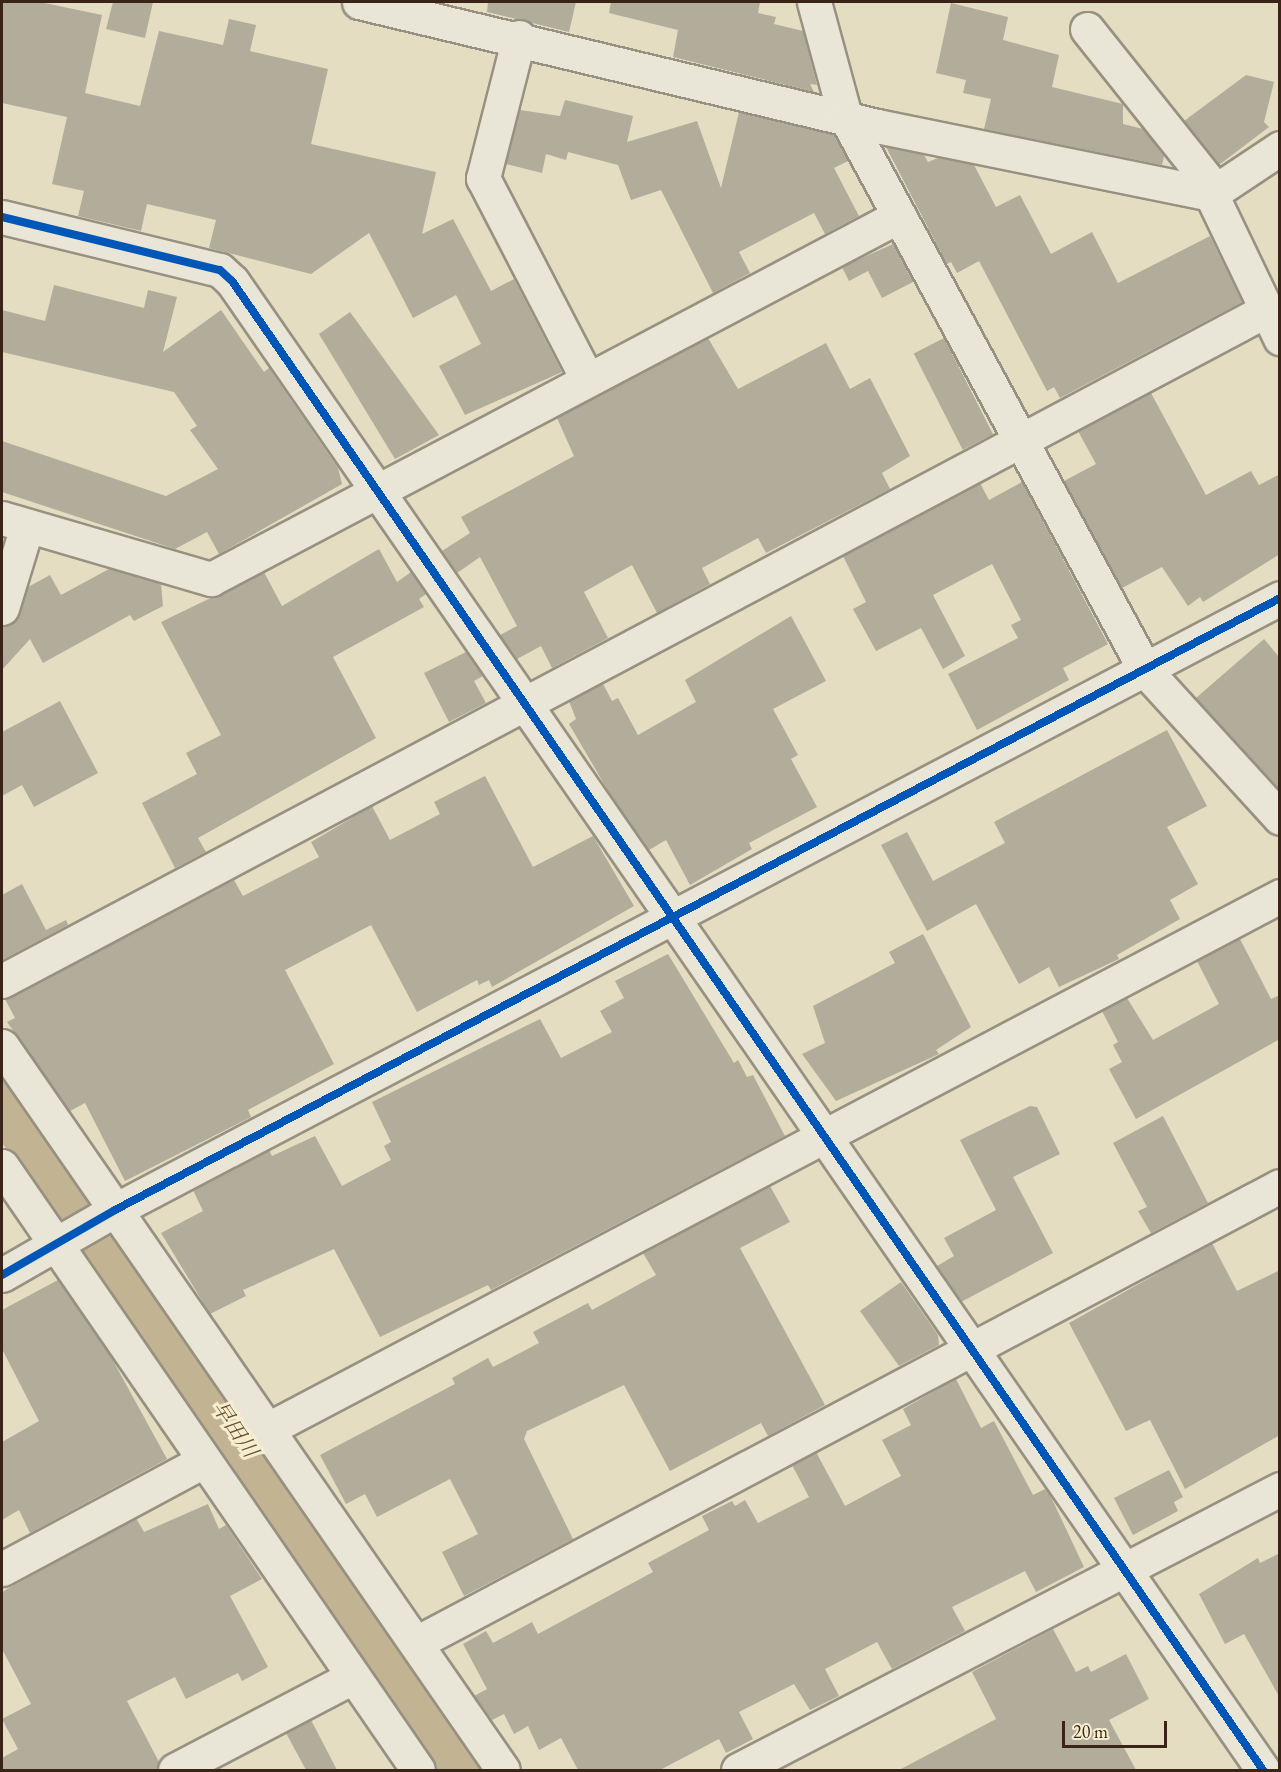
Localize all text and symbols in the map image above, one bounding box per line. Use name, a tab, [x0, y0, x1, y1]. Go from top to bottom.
water label: 早田川	[207, 1396, 263, 1462]
scale bar	[1065, 1709, 1170, 1747]
text: 20 m	[1073, 1720, 1108, 1743]

